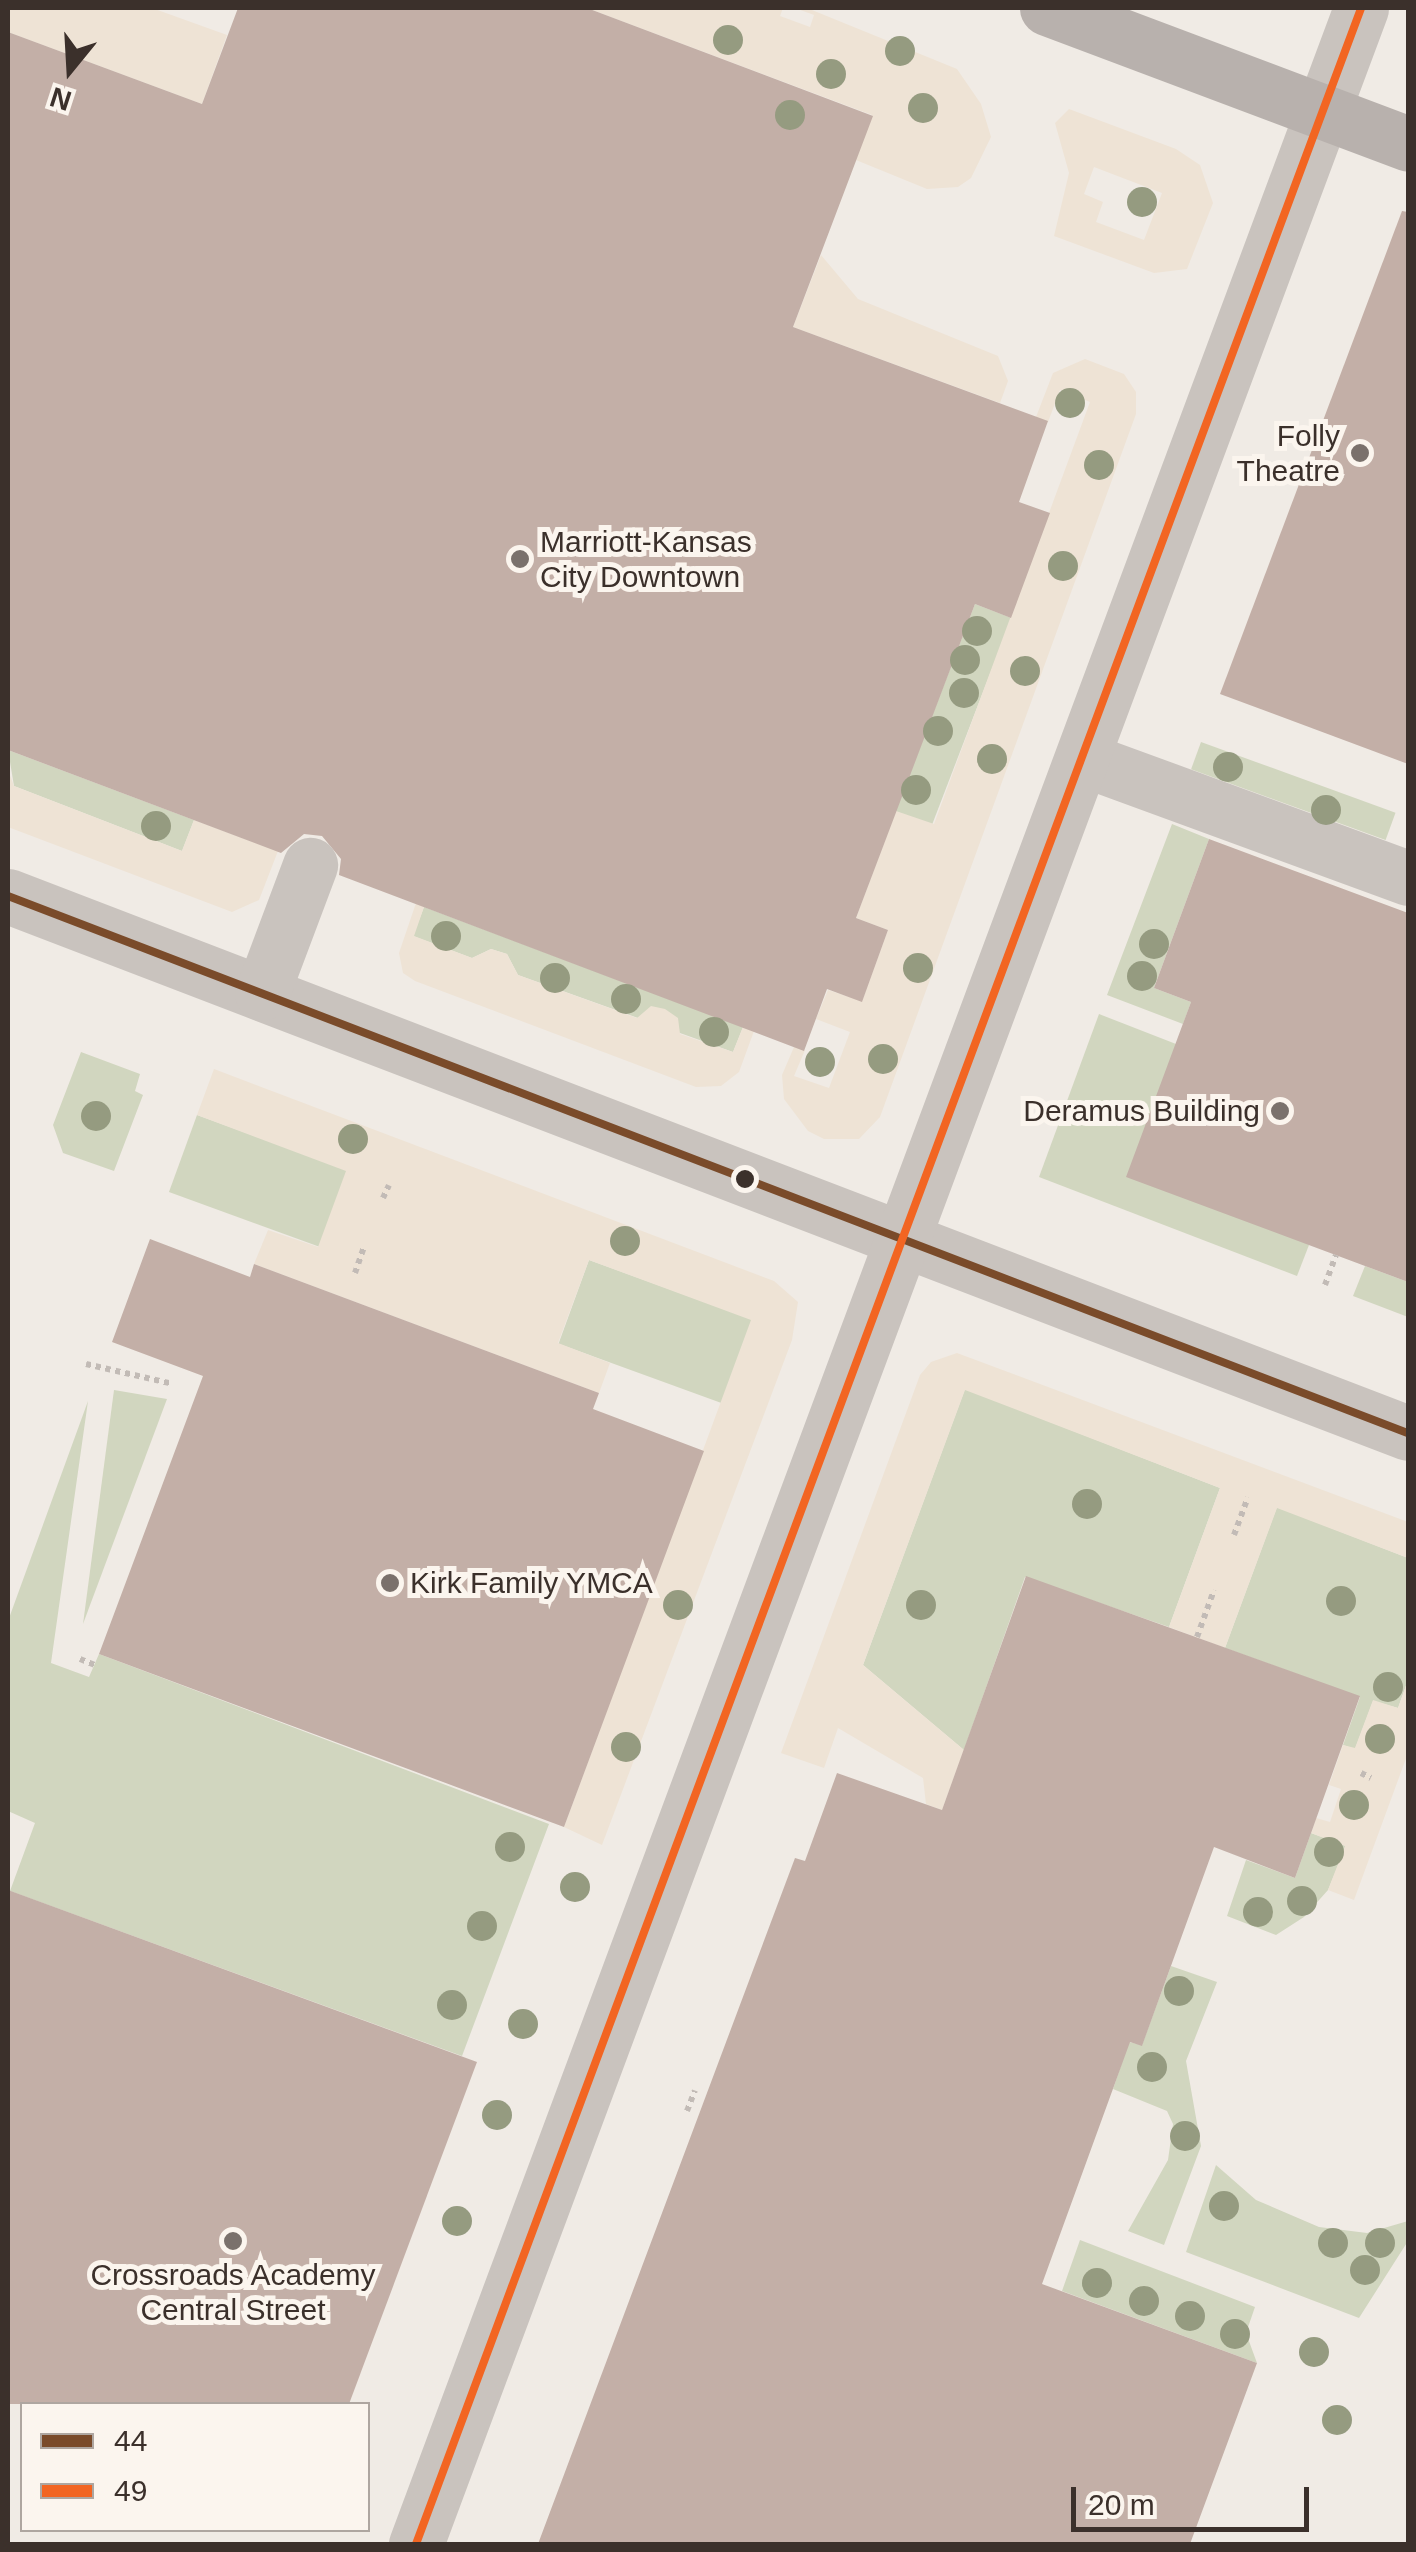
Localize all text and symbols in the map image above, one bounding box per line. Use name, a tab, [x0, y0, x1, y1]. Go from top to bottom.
north arrow	[20, 20, 120, 120]
text: N	[46, 81, 75, 117]
place label: Folly Theatre	[1237, 418, 1340, 488]
marker: Folly Theatre	[1349, 442, 1371, 464]
place label: Marriott-Kansas City Downtown	[540, 524, 752, 594]
marker: Marriott-Kansas City Downtown	[509, 548, 531, 570]
place label: Deramus Building	[1023, 1093, 1260, 1129]
marker: Deramus Building	[1269, 1100, 1291, 1122]
unlabelled marker	[735, 1169, 755, 1189]
place label: Kirk Family YMCA	[410, 1565, 653, 1601]
marker: Kirk Family YMCA	[379, 1572, 401, 1594]
marker: Crossroads Academy Central Street	[222, 2230, 244, 2252]
place label: Crossroads Academy Central Street	[90, 2257, 376, 2328]
legend	[20, 2402, 370, 2532]
text: 44	[114, 2424, 147, 2457]
scale bar	[1076, 2467, 1314, 2529]
text: 49	[114, 2474, 147, 2507]
text: 20 m	[1088, 2488, 1155, 2521]

